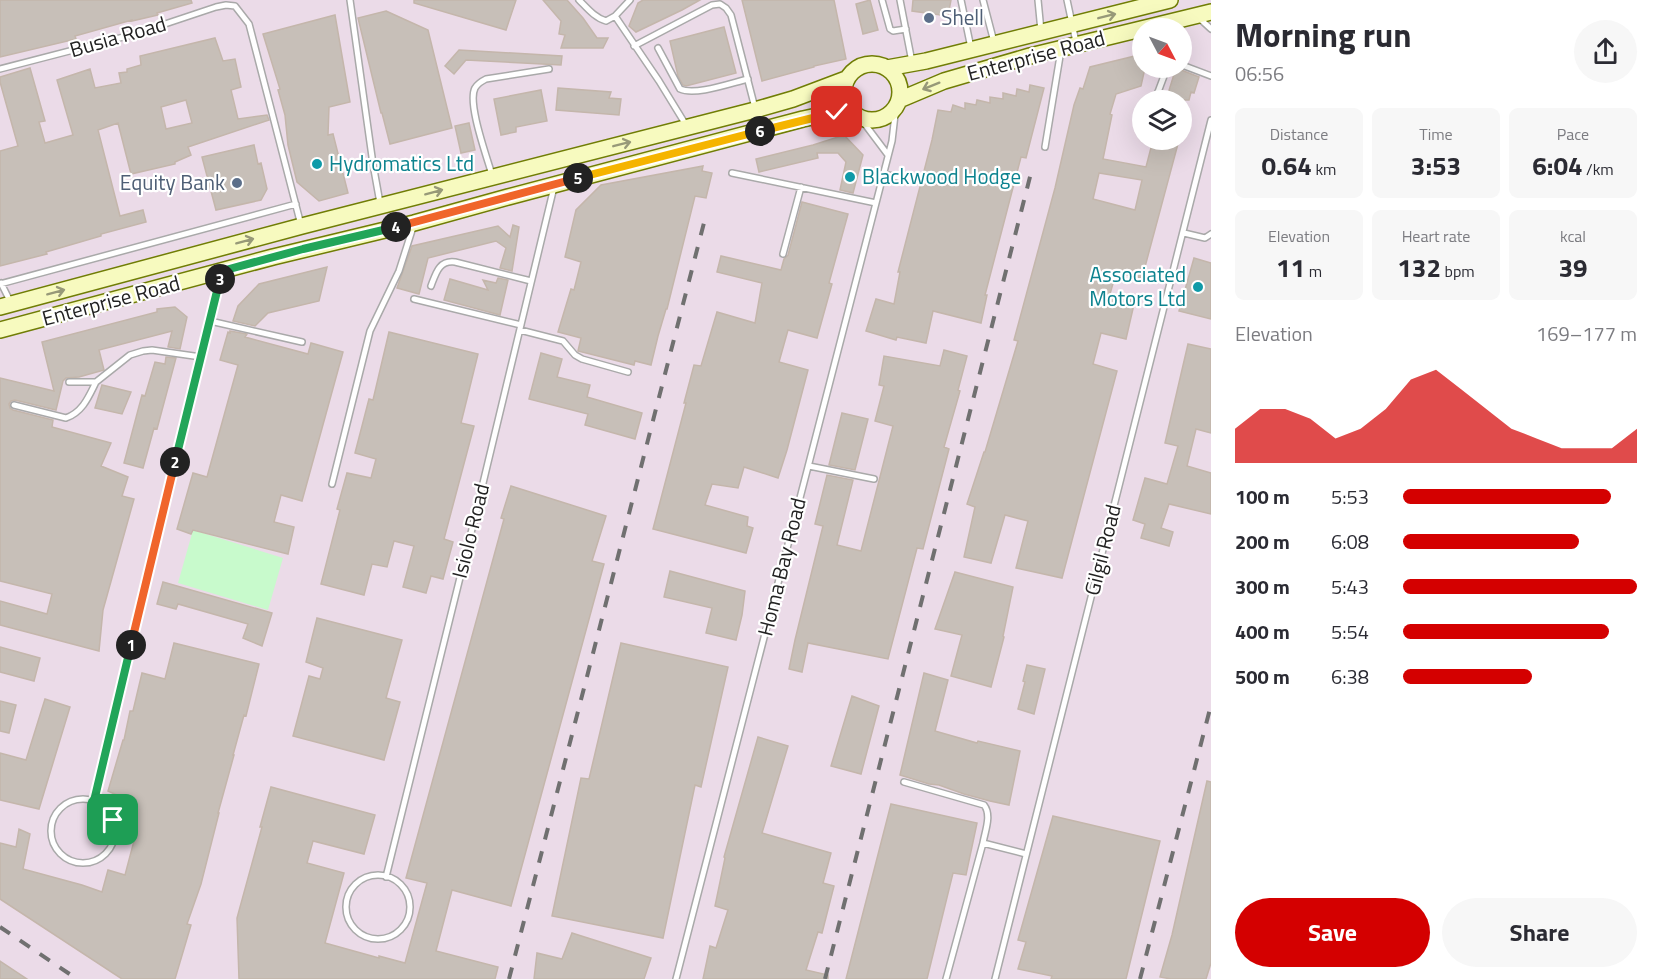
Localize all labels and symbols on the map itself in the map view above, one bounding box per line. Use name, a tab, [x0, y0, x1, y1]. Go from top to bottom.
place label: Shell	[941, 1, 984, 33]
street label: Busia Road	[66, 7, 170, 65]
one-way arrow	[1097, 10, 1116, 21]
marker: Shell	[922, 11, 936, 25]
north arrow	[1132, 18, 1192, 78]
street label: Enterprise Road	[963, 21, 1108, 89]
one-way arrow	[923, 81, 941, 92]
pin	[811, 86, 862, 137]
pin: 6	[745, 116, 775, 146]
one-way arrow	[613, 137, 632, 149]
place label: Hydromatics Ltd	[329, 147, 474, 179]
marker: Hydromatics Ltd	[310, 157, 324, 171]
place label: Blackwood Hodge	[862, 160, 1021, 192]
pin: 5	[563, 163, 593, 193]
place label: Equity Bank	[120, 166, 225, 198]
marker: Blackwood Hodge	[843, 170, 857, 184]
marker: Equity Bank	[230, 176, 244, 190]
one-way arrow	[424, 186, 443, 197]
pin: 4	[381, 212, 411, 242]
one-way arrow	[235, 235, 254, 247]
place label: Associated Motors Ltd	[1089, 258, 1186, 314]
pin: 3	[205, 264, 235, 294]
street label: Enterprise Road	[38, 266, 183, 334]
marker: Associated Motors Ltd	[1191, 280, 1205, 294]
one-way arrow	[47, 286, 66, 297]
pin: 2	[160, 447, 190, 477]
street label: Isiolo Road	[443, 480, 497, 582]
street label: Homa Bay Road	[748, 494, 814, 639]
street label: Gilgil Road	[1075, 501, 1129, 599]
pin: 1	[116, 630, 146, 660]
pin	[87, 794, 138, 845]

